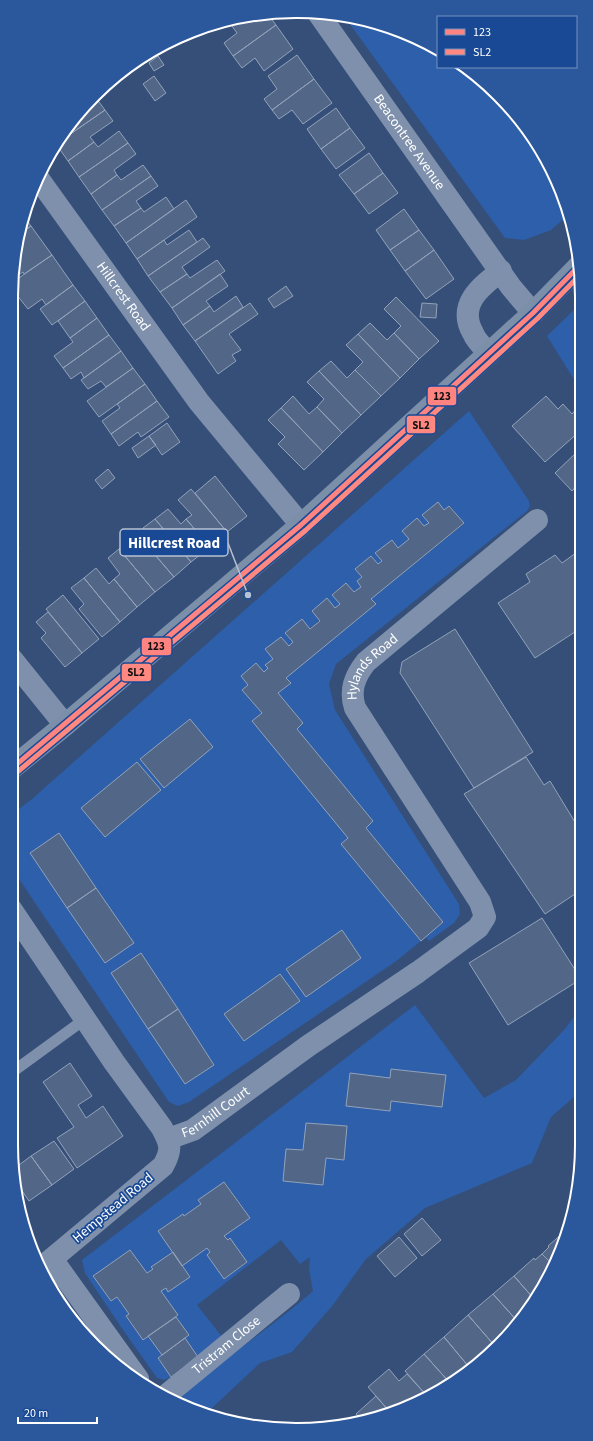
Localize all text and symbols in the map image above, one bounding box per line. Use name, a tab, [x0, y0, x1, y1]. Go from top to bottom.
legend	[437, 16, 577, 68]
text: 123	[473, 24, 491, 41]
text: SL2	[473, 44, 491, 61]
street label: Beacontree Avenue	[368, 90, 450, 194]
street label: Hillcrest Road	[91, 258, 155, 335]
line badge: 123	[427, 386, 457, 406]
text: 123	[433, 389, 451, 404]
line badge: SL2	[406, 415, 436, 434]
text: SL2	[412, 418, 430, 433]
callout: Hillcrest Road	[120, 529, 228, 556]
text: Hillcrest Road	[128, 533, 220, 554]
street label: Hylands Road	[342, 629, 402, 700]
line badge: 123	[141, 637, 172, 656]
text: 123	[147, 639, 165, 654]
line badge: SL2	[121, 663, 152, 682]
text: SL2	[127, 665, 145, 680]
street label: Fernhill Court	[179, 1081, 254, 1143]
street label: Hempstead Road	[68, 1168, 158, 1248]
street label: Tristram Close	[188, 1311, 265, 1380]
scale bar	[18, 1399, 97, 1425]
text: 20 m	[24, 1405, 48, 1422]

